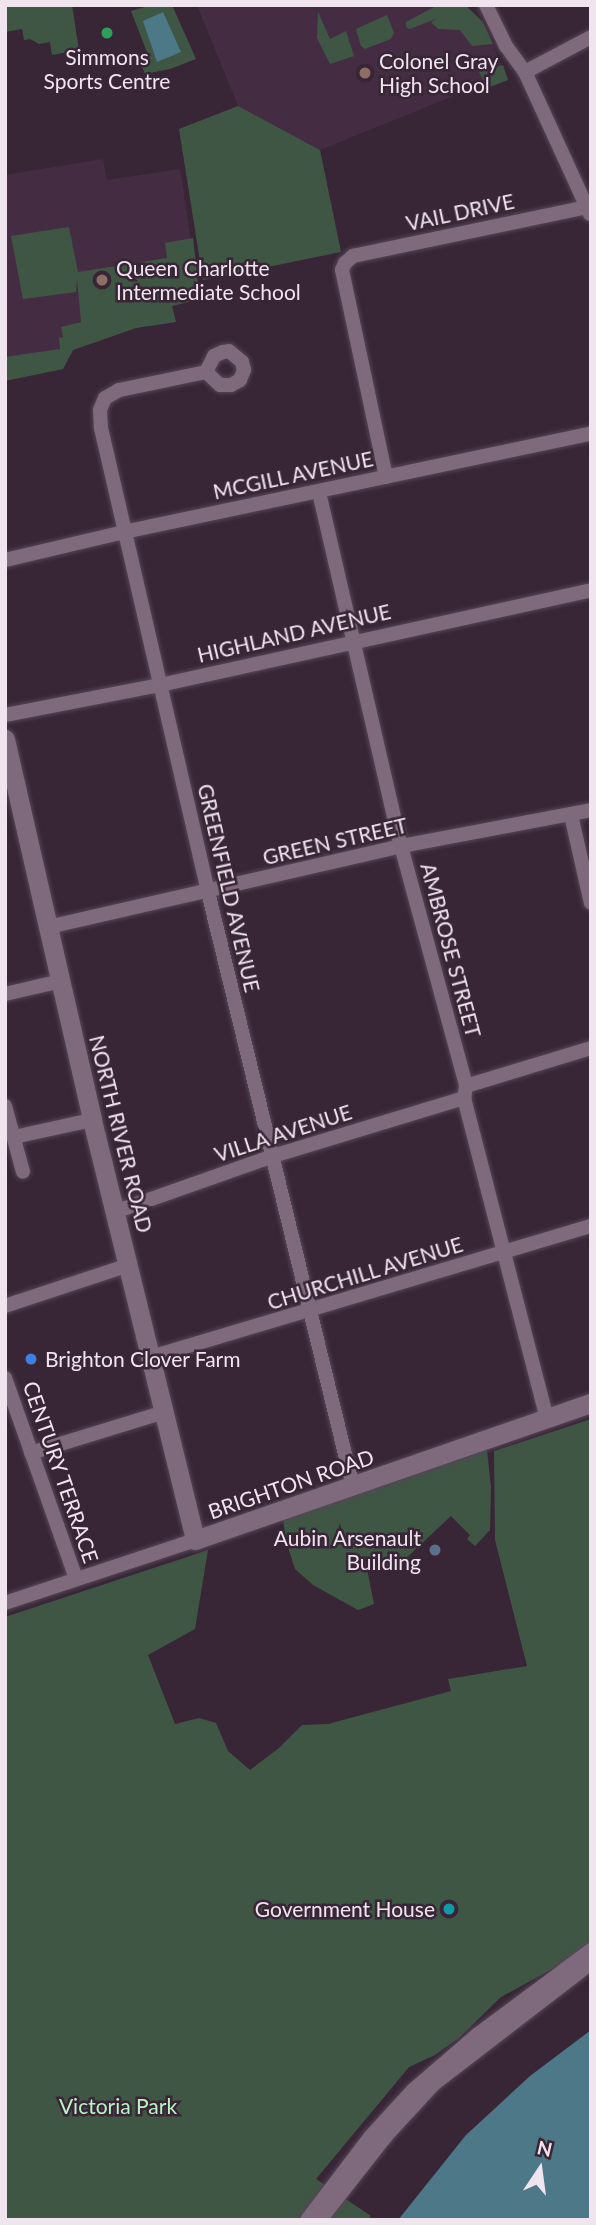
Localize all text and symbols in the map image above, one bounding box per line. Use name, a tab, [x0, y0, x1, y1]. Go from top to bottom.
marker: Simmons Sports Centre	[99, 25, 115, 41]
place label: Simmons Sports Centre	[44, 44, 170, 94]
place label: Colonel Gray High School	[379, 48, 498, 98]
marker: Colonel Gray High School	[357, 65, 373, 81]
street label: VAIL DRIVE	[403, 188, 517, 236]
place label: Queen Charlotte Intermediate School	[116, 255, 301, 305]
marker: Queen Charlotte Intermediate School	[94, 272, 110, 288]
street label: MCGILL AVENUE	[210, 446, 376, 504]
street label: HIGHLAND AVENUE	[194, 598, 394, 668]
street label: GREENFIELD AVENUE	[193, 781, 265, 995]
street label: GREEN STREET	[260, 812, 410, 870]
street label: AMBROSE STREET	[416, 860, 486, 1040]
street label: NORTH RIVER ROAD	[84, 1033, 158, 1235]
street label: VILLA AVENUE	[210, 1099, 356, 1167]
street label: CHURCHILL AVENUE	[264, 1231, 466, 1315]
place label: Brighton Clover Farm	[45, 1346, 241, 1372]
marker: Brighton Clover Farm	[23, 1351, 39, 1367]
street label: CENTURY TERRACE	[18, 1377, 104, 1567]
street label: BRIGHTON ROAD	[205, 1444, 377, 1524]
place label: Aubin Arsenault Building	[273, 1525, 421, 1575]
marker: Aubin Arsenault Building	[427, 1542, 443, 1558]
place label: Government House	[255, 1896, 435, 1922]
marker: Government House	[441, 1901, 457, 1917]
park label: Victoria Park	[59, 2093, 177, 2119]
north arrow	[505, 2134, 575, 2204]
text: N	[535, 2135, 555, 2161]

